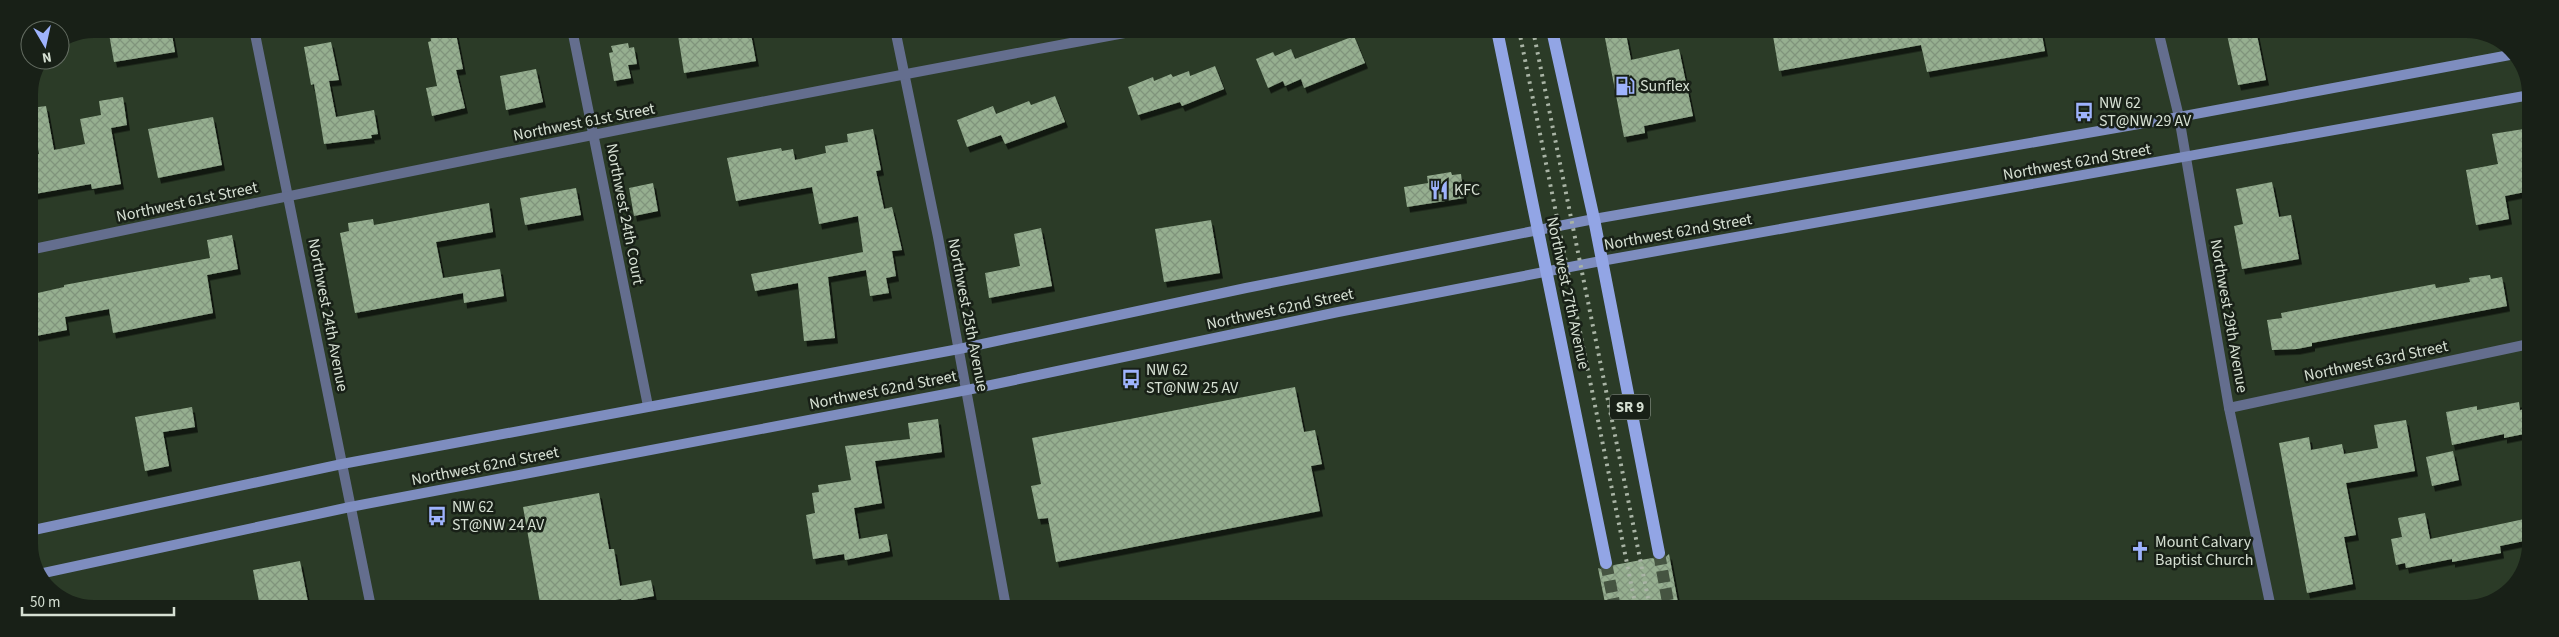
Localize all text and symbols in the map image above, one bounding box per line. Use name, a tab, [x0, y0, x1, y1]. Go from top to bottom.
north arrow	[20, 20, 70, 70]
text: N	[41, 46, 53, 67]
fuel station icon: Sunflex	[1614, 75, 1636, 97]
place label: Sunflex	[1640, 75, 1690, 97]
place label: NW 62 ST@NW 29 AV	[2099, 92, 2192, 132]
street label: Northwest 61st Street	[511, 97, 657, 147]
bus stop icon: NW 62 ST@NW 29 AV	[2073, 101, 2095, 123]
street label: Northwest 62nd Street	[2001, 138, 2153, 186]
street label: Northwest 24th Court	[600, 141, 650, 287]
street label: Northwest 61st Street	[114, 176, 260, 228]
restaurant icon: KFC	[1428, 179, 1450, 201]
place label: KFC	[1454, 179, 1480, 201]
street label: Northwest 62nd Street	[1602, 208, 1754, 256]
street label: Northwest 27th Avenue	[1541, 215, 1595, 371]
street label: Northwest 24th Avenue	[302, 237, 354, 394]
street label: Northwest 25th Avenue	[942, 237, 994, 394]
street label: Northwest 29th Avenue	[2205, 237, 2253, 395]
street label: Northwest 62nd Street	[1204, 283, 1356, 335]
street label: Northwest 63rd Street	[2302, 335, 2451, 387]
place label: NW 62 ST@NW 25 AV	[1146, 359, 1239, 399]
street label: Northwest 62nd Street	[807, 365, 959, 415]
bus stop icon: NW 62 ST@NW 25 AV	[1120, 368, 1142, 390]
road number: SR 9	[1610, 394, 1650, 420]
street label: Northwest 62nd Street	[409, 441, 561, 491]
place label: NW 62 ST@NW 24 AV	[452, 496, 545, 536]
bus stop icon: NW 62 ST@NW 24 AV	[426, 505, 448, 527]
place label: Mount Calvary Baptist Church	[2155, 531, 2253, 571]
church icon: Mount Calvary Baptist Church	[2129, 540, 2151, 562]
scale bar	[22, 584, 175, 616]
text: 50 m	[30, 592, 60, 613]

